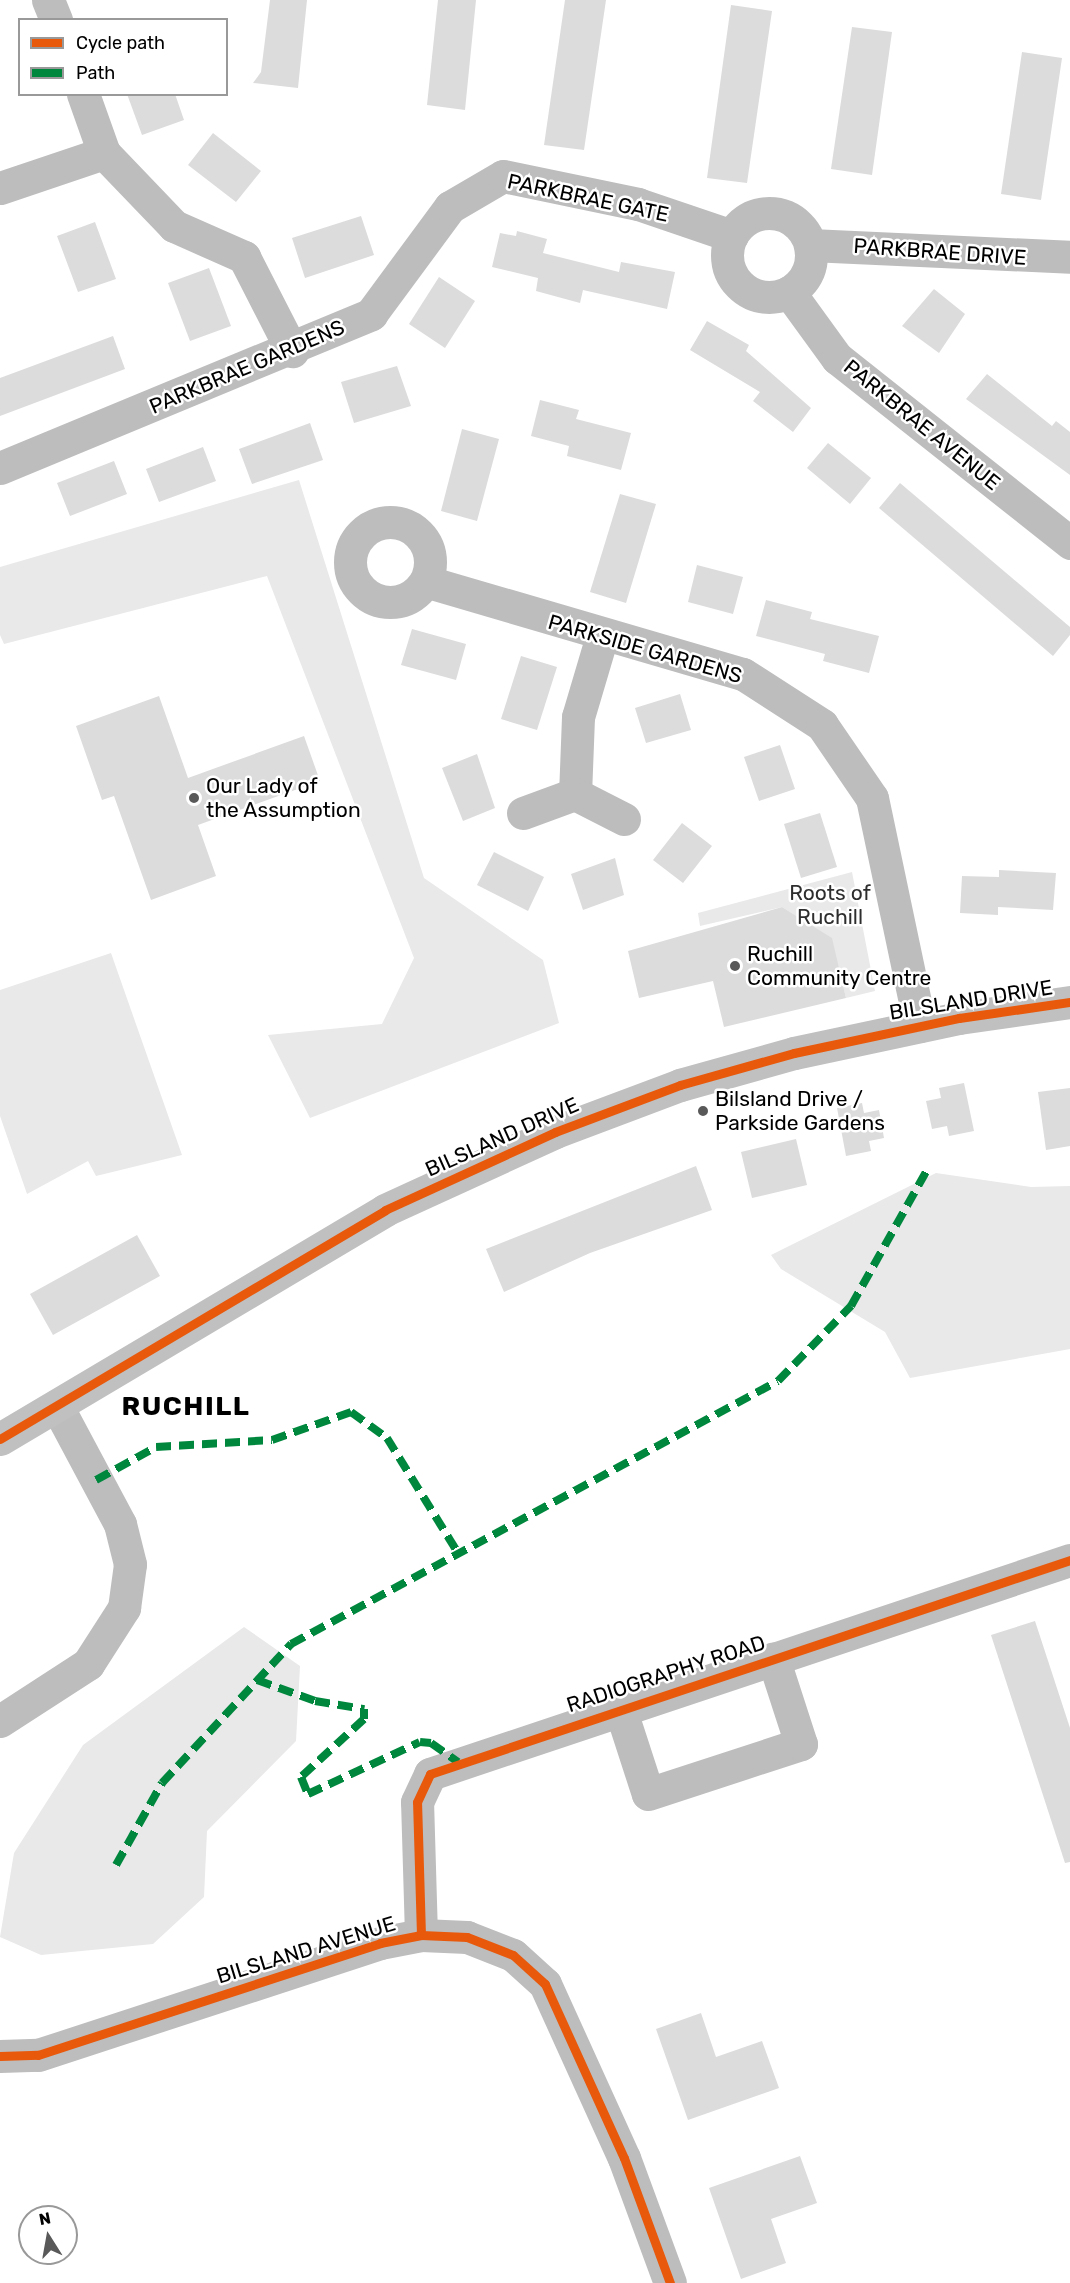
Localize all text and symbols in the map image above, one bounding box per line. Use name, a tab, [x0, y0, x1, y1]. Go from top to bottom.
legend	[18, 18, 228, 96]
text: Cycle path	[76, 32, 165, 54]
text: Path	[76, 62, 115, 84]
street label: PARKBRAE GATE	[505, 169, 671, 227]
street label: PARKBRAE DRIVE	[853, 233, 1027, 271]
street label: PARKBRAE GARDENS	[146, 314, 348, 420]
street label: PARKBRAE AVENUE	[839, 354, 1005, 496]
street label: PARKSIDE GARDENS	[545, 609, 745, 689]
place label: Our Lady of the Assumption	[206, 773, 361, 823]
marker: Our Lady of the Assumption	[187, 791, 201, 805]
park label: Roots of Ruchill	[789, 880, 871, 930]
place label: Ruchill Community Centre	[747, 941, 932, 991]
marker: Ruchill Community Centre	[728, 959, 742, 973]
street label: BILSLAND DRIVE	[887, 975, 1055, 1025]
place label: Bilsland Drive / Parkside Gardens	[715, 1086, 885, 1136]
street label: BILSLAND DRIVE	[421, 1092, 583, 1182]
marker: Bilsland Drive / Parkside Gardens	[696, 1104, 710, 1118]
district label: RUCHILL	[122, 1391, 250, 1423]
street label: RADIOGRAPHY ROAD	[563, 1630, 769, 1718]
street label: BILSLAND AVENUE	[213, 1911, 399, 1989]
north arrow	[18, 2205, 78, 2265]
text: N	[37, 2208, 52, 2229]

